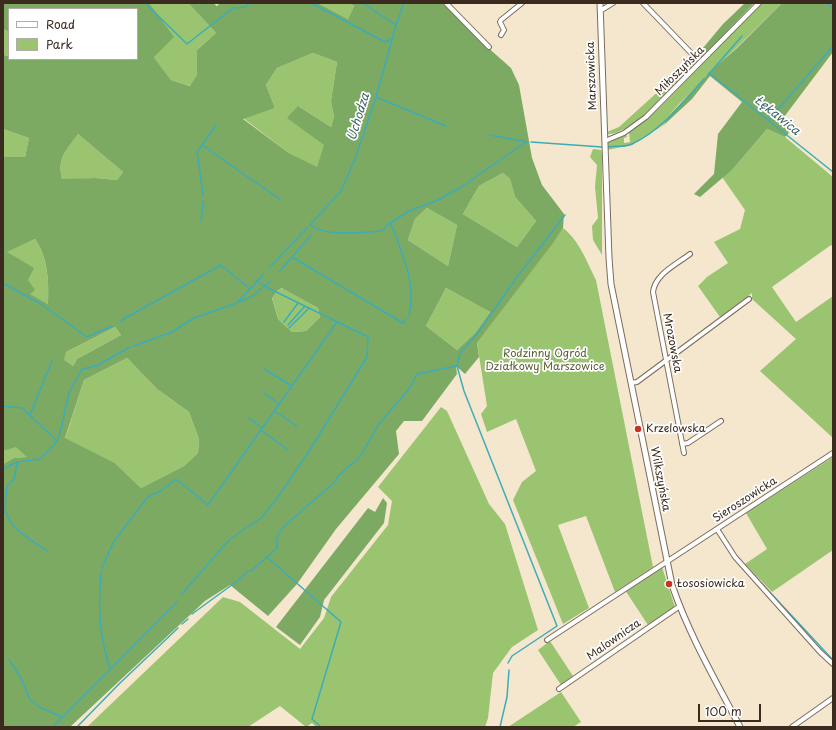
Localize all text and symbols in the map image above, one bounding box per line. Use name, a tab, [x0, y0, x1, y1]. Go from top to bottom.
legend	[8, 8, 138, 60]
text: Road	[46, 15, 75, 33]
text: Park	[46, 35, 73, 53]
street label: Marszowicka	[584, 41, 600, 111]
street label: Miłoszyńska	[653, 44, 707, 98]
water label: Uchodza	[345, 92, 373, 142]
water label: Łękawica	[751, 93, 803, 139]
street label: Mrozowska	[660, 312, 684, 374]
park label: Rodzinny Ogród Działkowy Marszowice	[485, 347, 605, 373]
place label: Krzelowska	[646, 422, 706, 436]
marker: Krzelowska	[633, 424, 643, 434]
street label: Wilkszyńska	[647, 446, 673, 512]
street label: Sieroszowicka	[710, 474, 780, 526]
place label: Łososiowicka	[677, 577, 745, 591]
marker: Łososiowicka	[664, 579, 674, 589]
street label: Malownicza	[585, 617, 643, 663]
scale bar	[700, 696, 763, 722]
text: 100 m	[705, 702, 742, 720]

